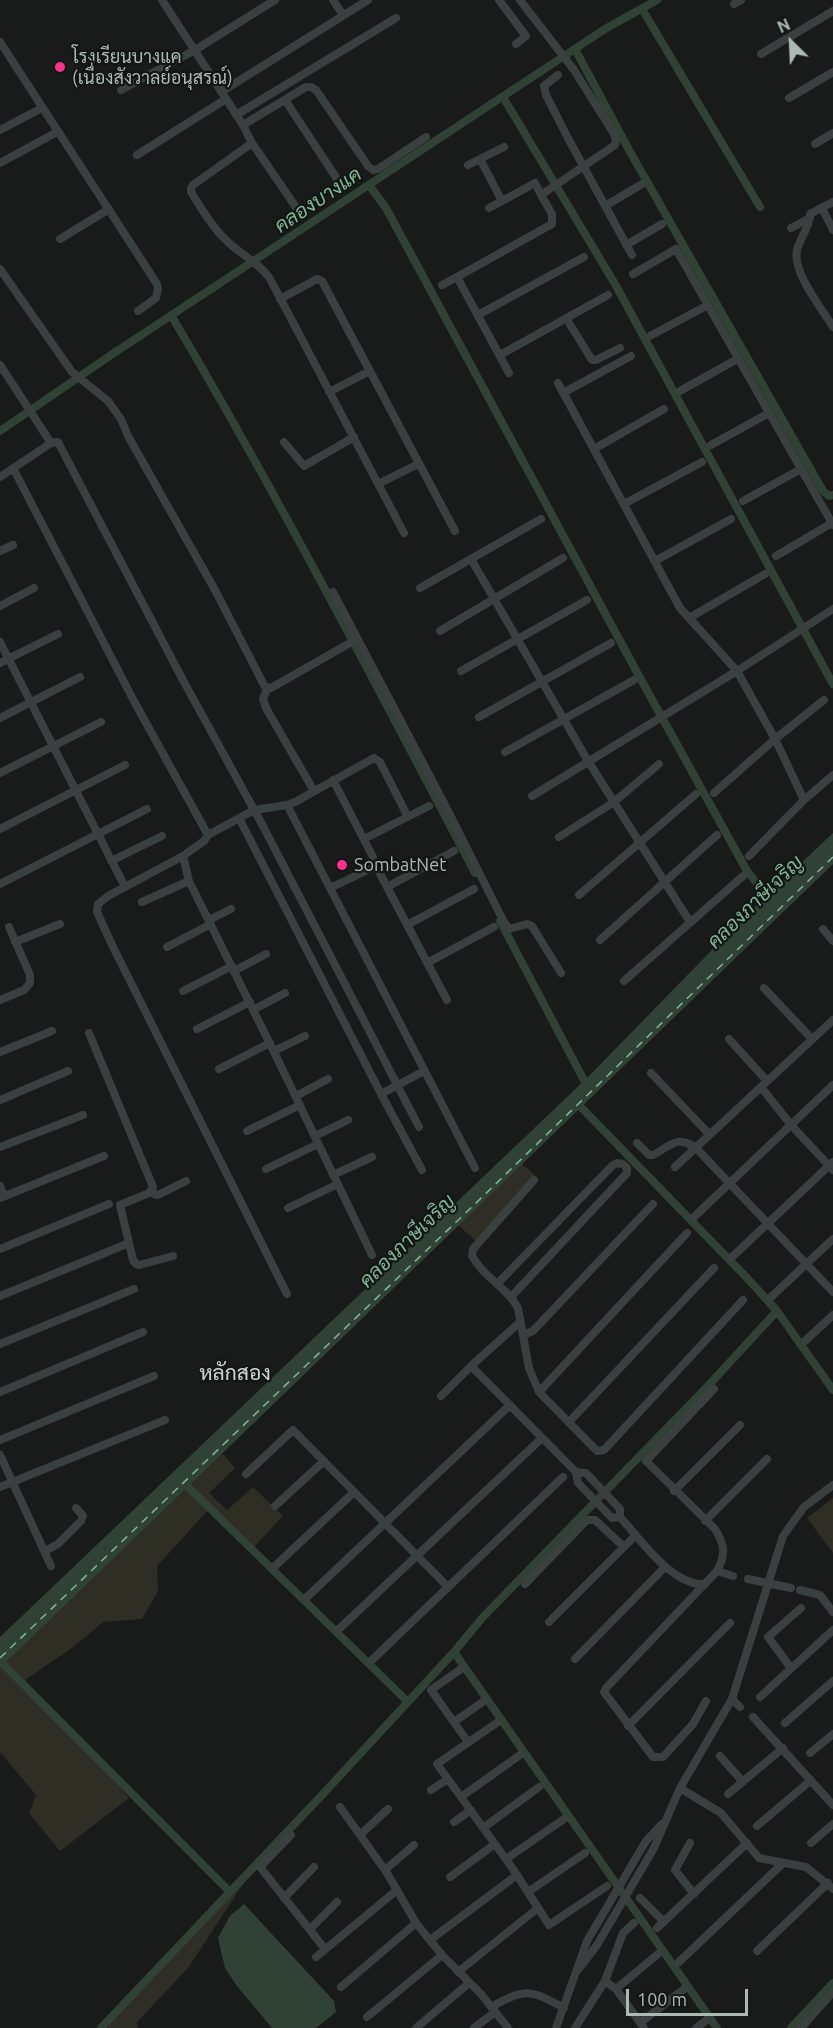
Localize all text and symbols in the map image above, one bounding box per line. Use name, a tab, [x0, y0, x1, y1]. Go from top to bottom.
north arrow	[761, 12, 821, 72]
text: N	[775, 15, 793, 36]
place label: โรงเรียนบางแค (เนื่องสังวาลย์อนุสรณ์)	[72, 46, 233, 88]
marker: โรงเรียนบางแค (เนื่องสังวาลย์อนุสรณ์)	[53, 60, 67, 74]
water label: คลองบางแค	[270, 162, 366, 238]
water label: คลองภาษีเจริญ	[702, 850, 808, 954]
place label: SombatNet	[354, 854, 446, 876]
marker: SombatNet	[335, 858, 349, 872]
water label: คลองภาษีเจริญ	[354, 1189, 460, 1293]
district label: หลักสอง	[199, 1360, 271, 1386]
scale bar	[629, 1977, 750, 2015]
text: 100 m	[637, 1989, 687, 2009]

